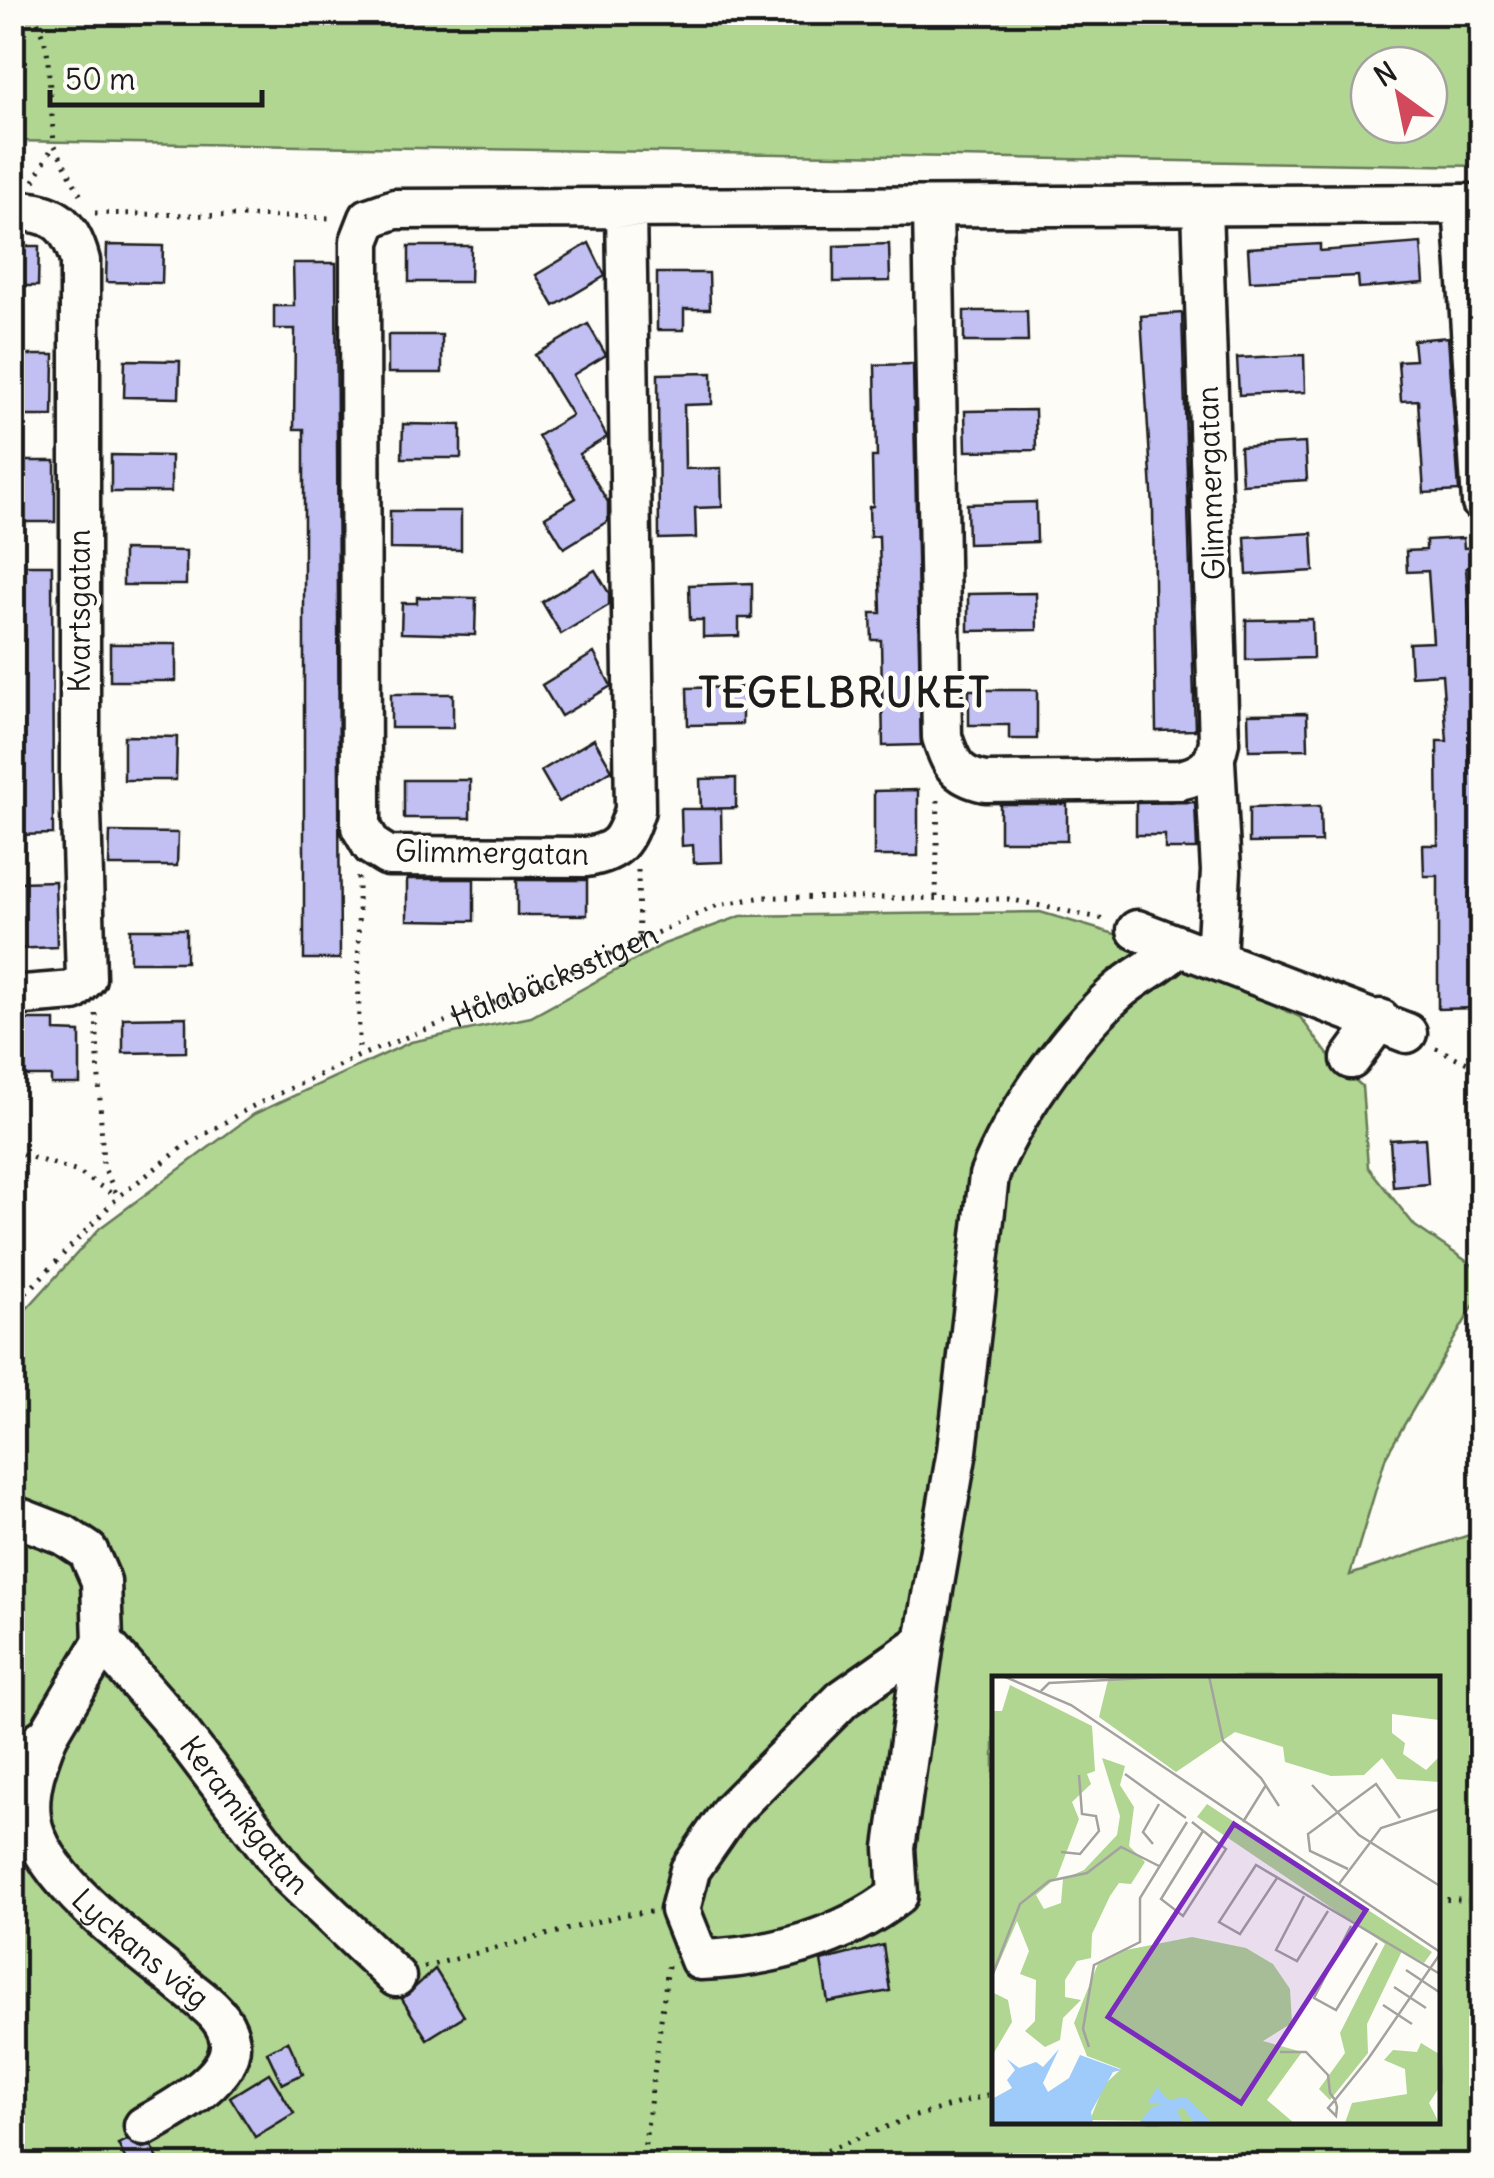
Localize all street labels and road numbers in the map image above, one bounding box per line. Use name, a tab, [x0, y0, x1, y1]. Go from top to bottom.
street label: Glimmergatan	[1188, 385, 1232, 581]
street label: Kvartsgatan	[60, 529, 98, 693]
street label: Glimmergatan	[395, 831, 589, 873]
street label: Hålabäcksstigen	[445, 915, 664, 1036]
street label: Keramikgatan	[172, 1728, 318, 1902]
street label: Lyckans väg	[64, 1881, 217, 2016]

